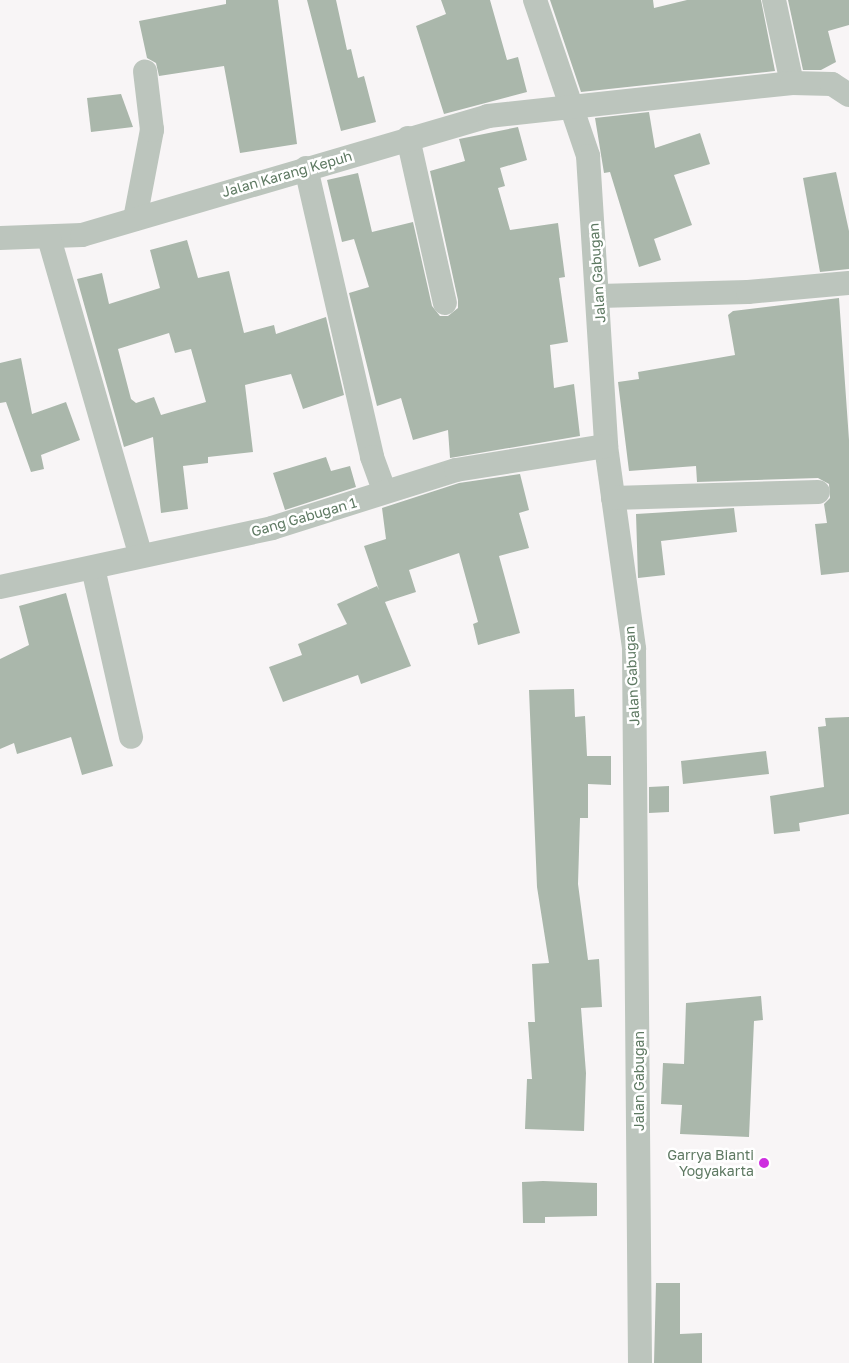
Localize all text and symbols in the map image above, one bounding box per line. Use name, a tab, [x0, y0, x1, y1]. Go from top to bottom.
street label: Jalan Karang Kepuh	[220, 147, 354, 201]
street label: Jalan Gabugan	[585, 222, 609, 324]
street label: Gang Gabugan 1	[249, 494, 359, 540]
street label: Jalan Gabugan	[621, 626, 643, 726]
street label: Jalan Gabugan	[631, 1031, 647, 1131]
place label: Garrya Bianti Yogyakarta	[667, 1147, 754, 1180]
marker: Garrya Bianti Yogyakarta	[758, 1157, 770, 1169]

